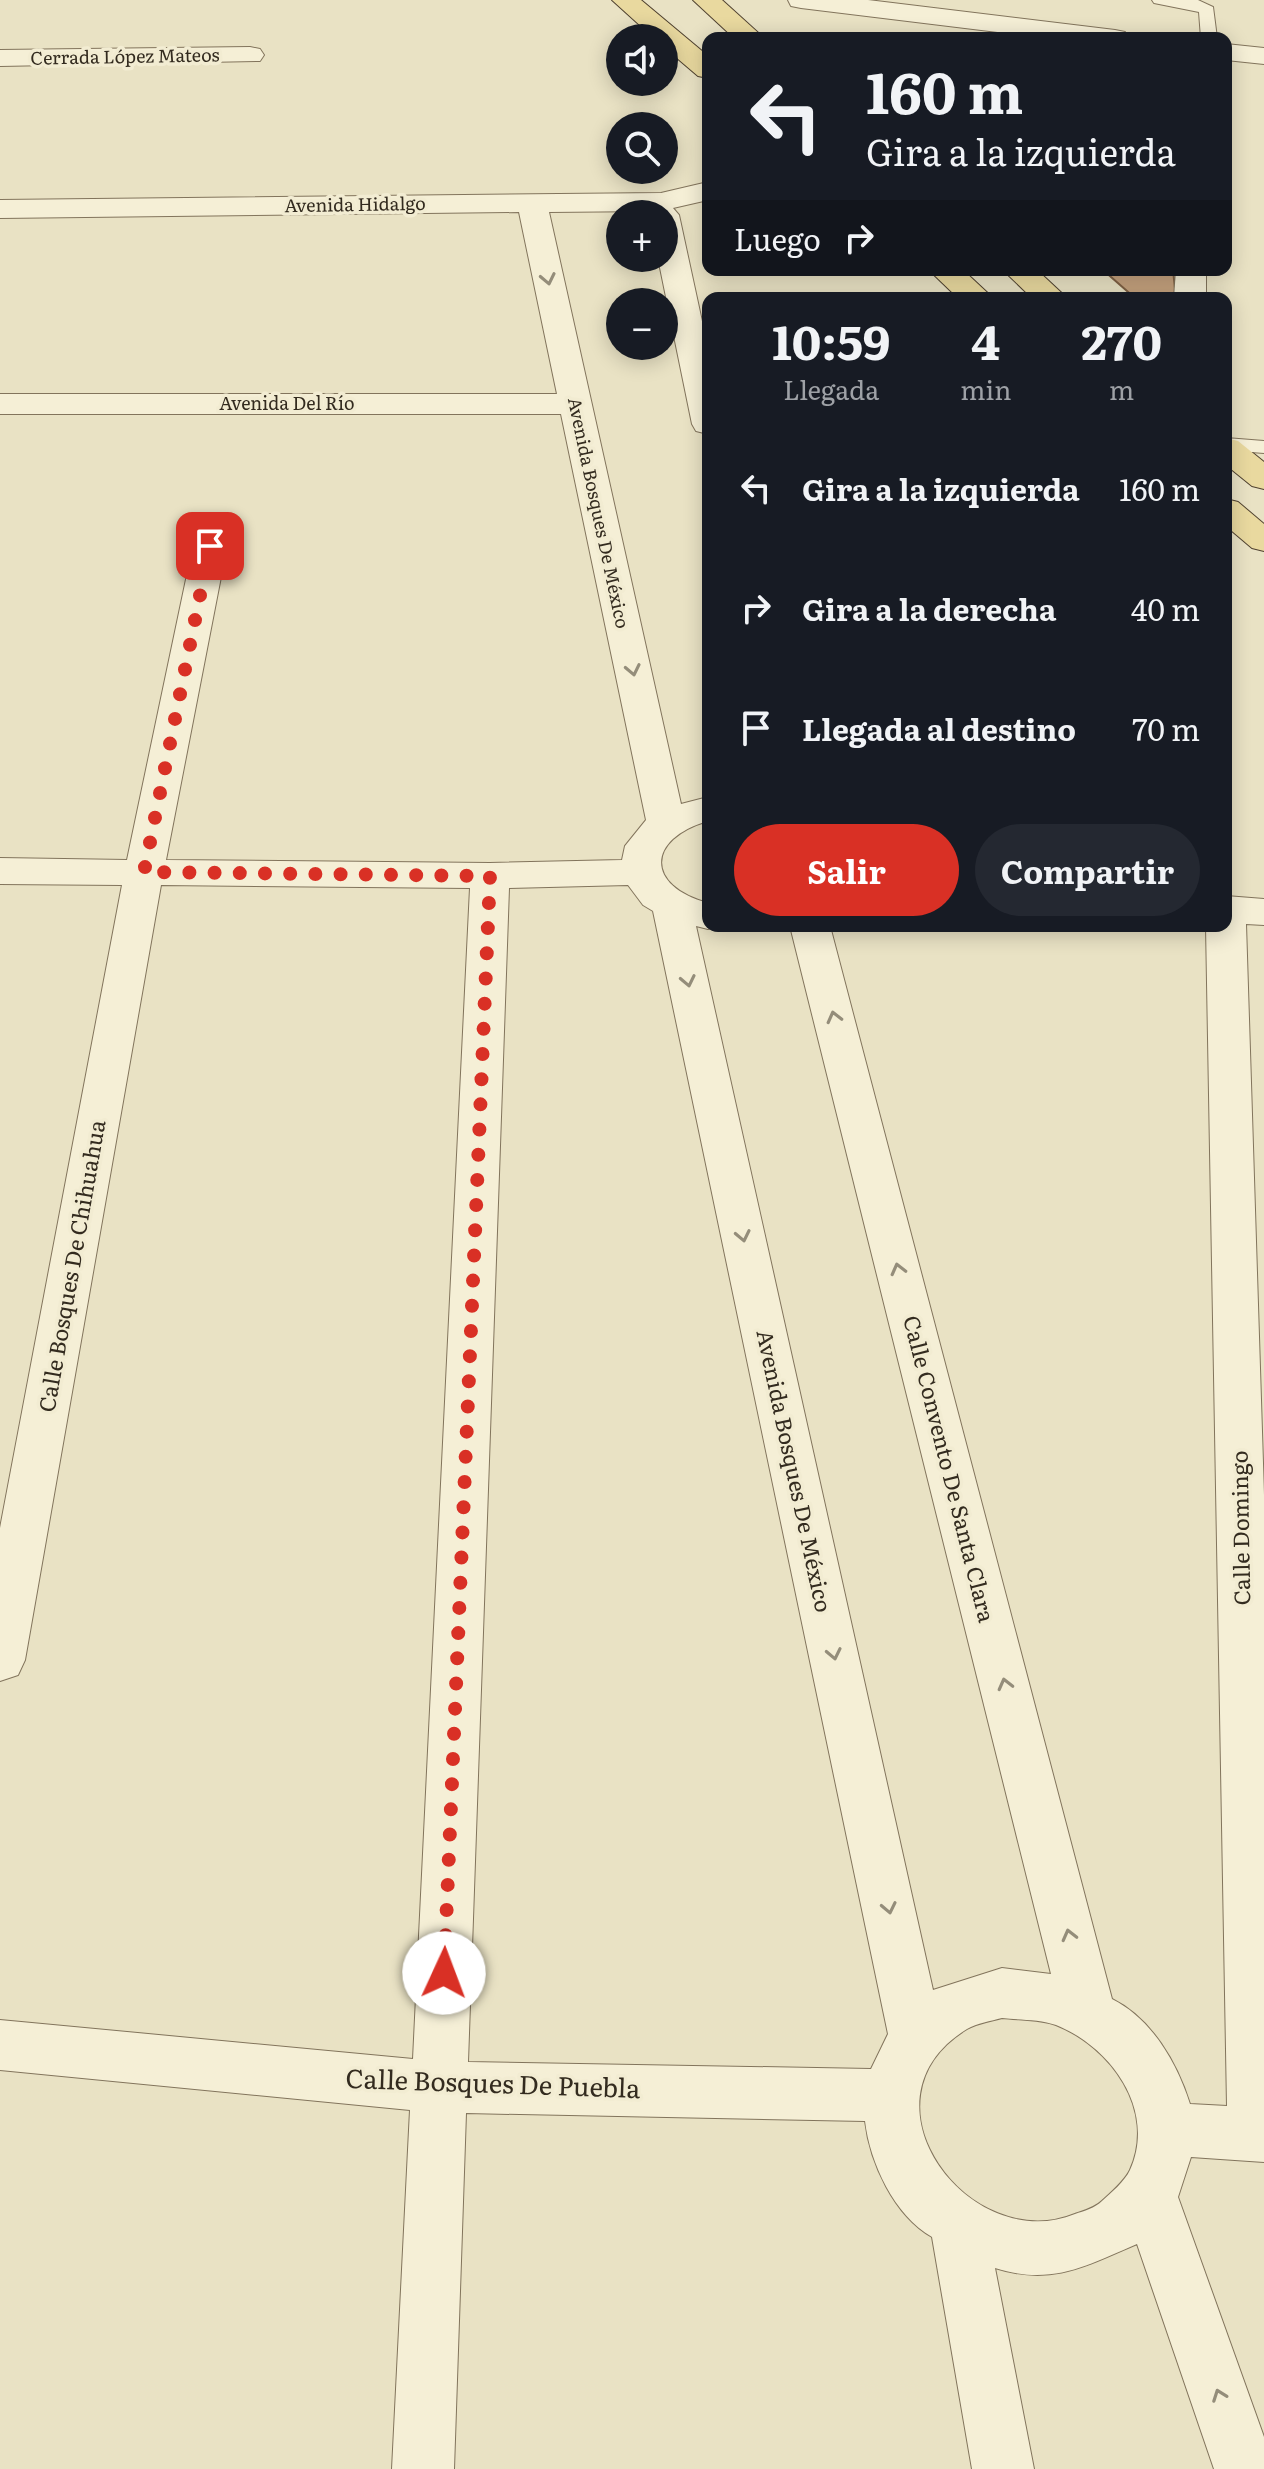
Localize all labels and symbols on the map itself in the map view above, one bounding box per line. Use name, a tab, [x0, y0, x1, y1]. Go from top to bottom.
street label: Cerrada López Mateos	[30, 40, 220, 71]
street label: Avenida Hidalgo	[284, 189, 426, 218]
one-way arrow	[539, 272, 556, 286]
street label: Avenida Del Río	[219, 389, 355, 416]
street label: Avenida Bosques De México	[562, 395, 637, 631]
pin	[176, 512, 244, 580]
one-way arrow	[624, 663, 641, 677]
one-way arrow	[679, 974, 696, 988]
one-way arrow	[826, 1011, 843, 1025]
street label: Calle Bosques De Chihuahua	[29, 1117, 113, 1414]
one-way arrow	[734, 1228, 751, 1242]
one-way arrow	[891, 1263, 908, 1276]
street label: Calle Convento De Santa Clara	[896, 1312, 1005, 1626]
street label: Avenida Bosques De México	[749, 1326, 842, 1615]
street label: Calle Domingo	[1222, 1450, 1257, 1606]
one-way arrow	[825, 1647, 842, 1660]
one-way arrow	[997, 1677, 1014, 1691]
one-way arrow	[880, 1901, 897, 1914]
one-way arrow	[1062, 1929, 1079, 1943]
position arrow	[402, 1931, 486, 2015]
street label: Calle Bosques De Puebla	[345, 2057, 641, 2106]
one-way arrow	[1213, 2389, 1229, 2403]

